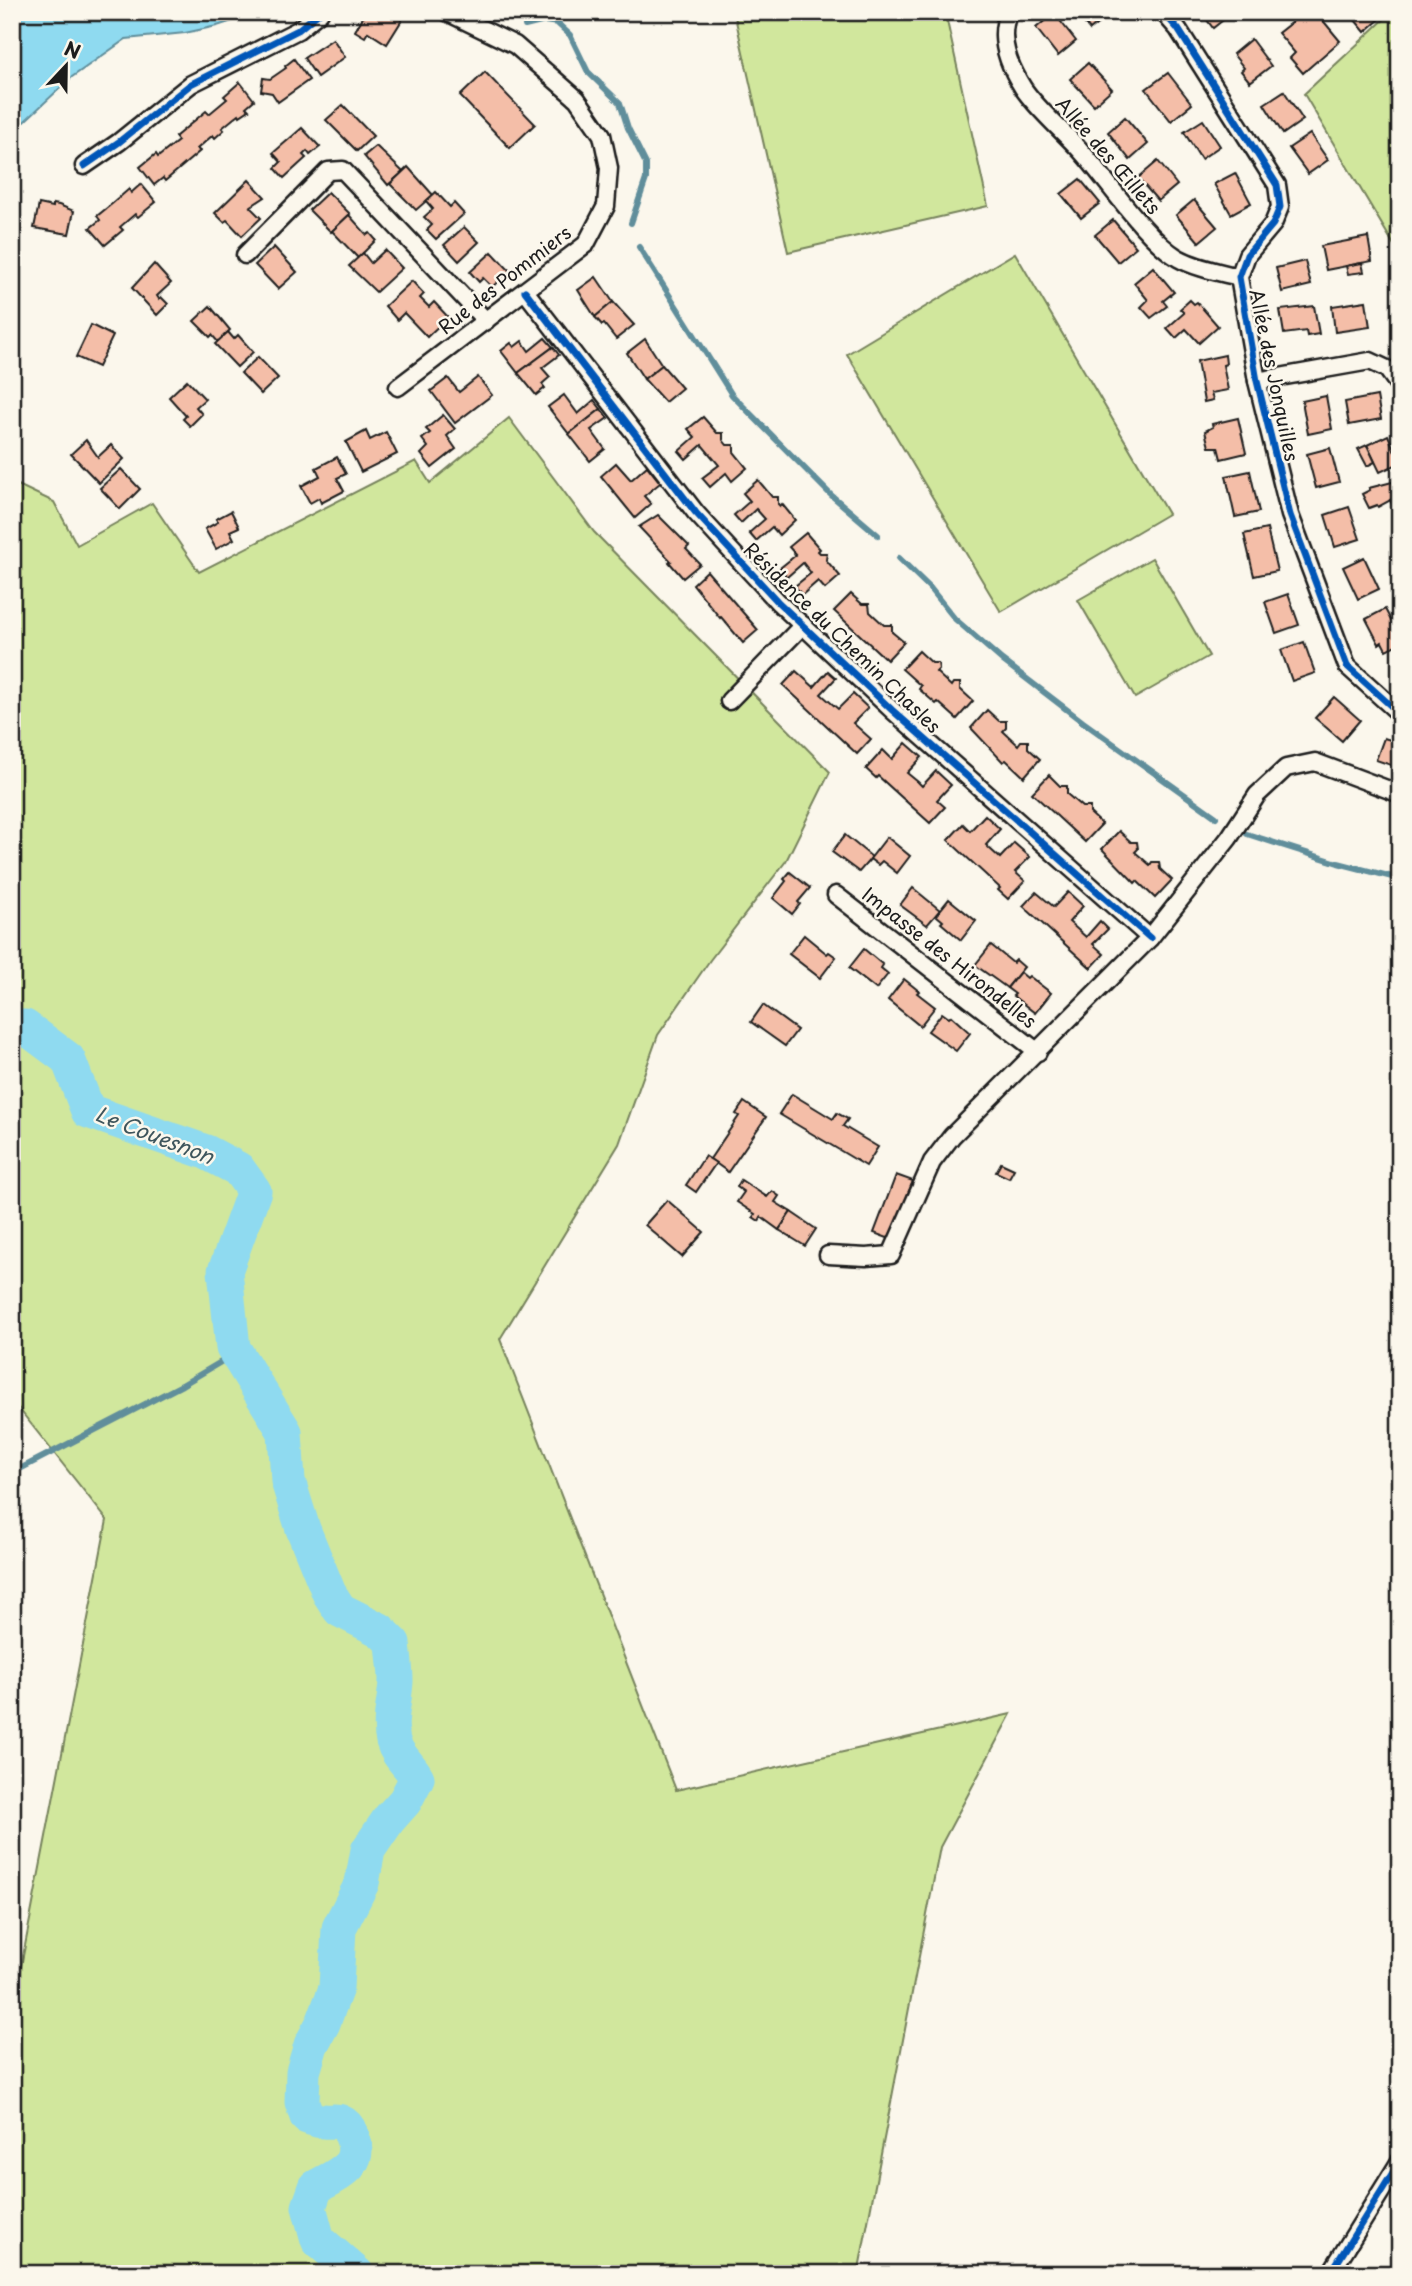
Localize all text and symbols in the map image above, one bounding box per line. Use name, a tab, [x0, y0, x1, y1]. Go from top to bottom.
north arrow	[32, 32, 102, 102]
text: N	[61, 34, 85, 65]
street label: Allée des Œillets	[1050, 90, 1168, 220]
street label: Rue des Pommiers	[432, 218, 576, 340]
street label: Allée des Jonquilles	[1243, 286, 1307, 464]
street label: Résidence du Chemin Chasles	[738, 535, 948, 739]
street label: Impasse des Hirondelles	[857, 880, 1043, 1034]
water label: Le Couesnon	[91, 1097, 220, 1172]

